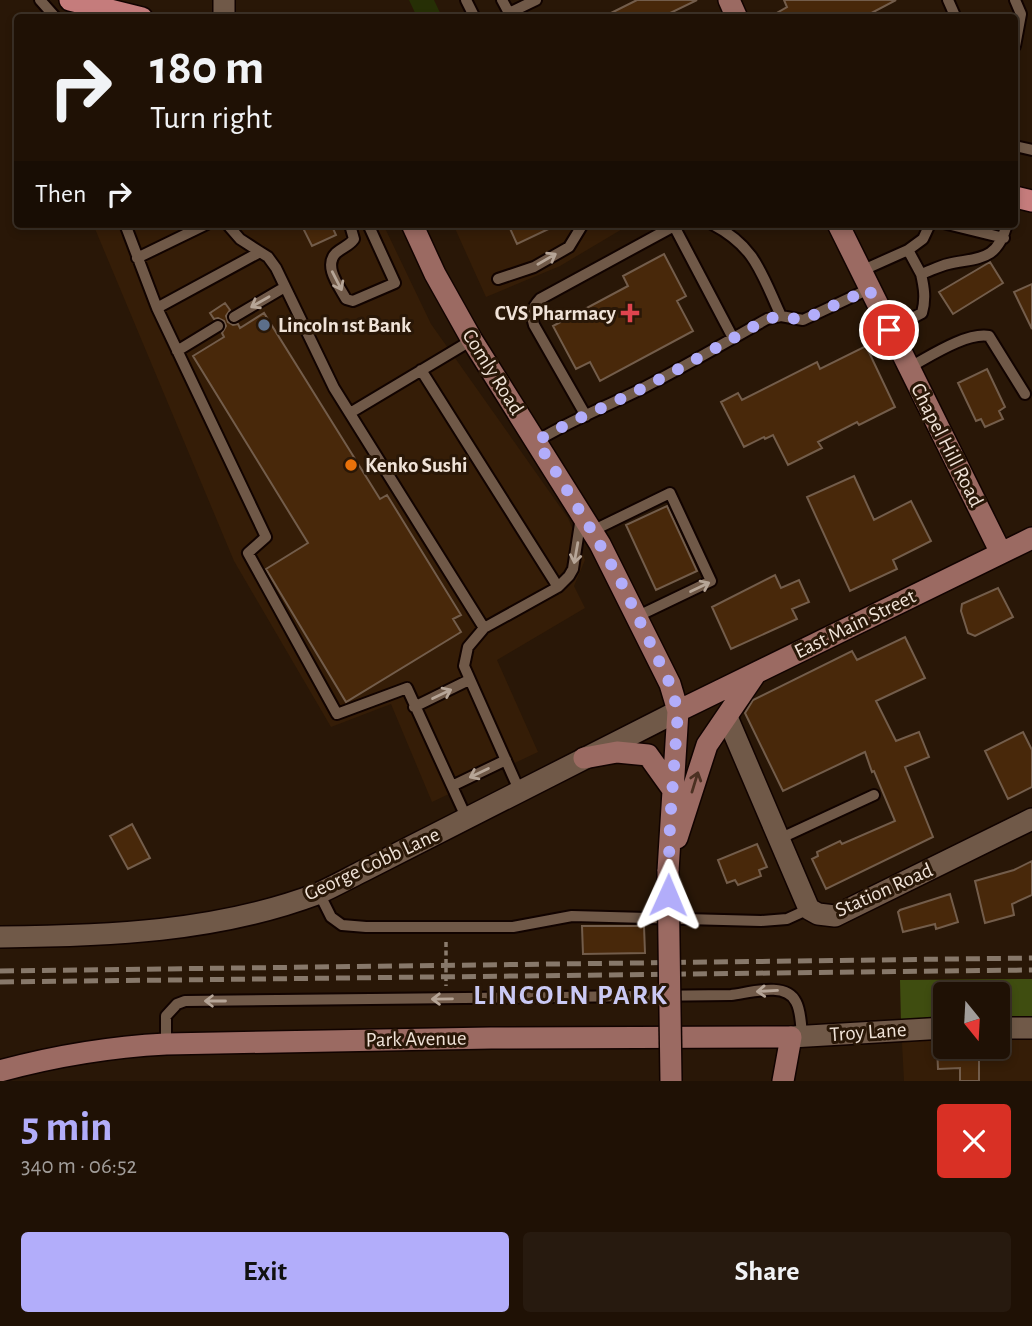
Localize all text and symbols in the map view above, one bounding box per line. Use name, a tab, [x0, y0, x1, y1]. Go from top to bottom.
icon: right	[35, 42, 126, 133]
text: 180 m	[150, 44, 264, 93]
text: Turn right	[150, 102, 272, 134]
icon: right	[100, 175, 138, 213]
text: Then	[35, 181, 86, 207]
one-way arrow	[536, 252, 556, 266]
one-way arrow	[330, 270, 344, 291]
one-way arrow	[250, 295, 270, 309]
pin	[859, 300, 919, 360]
place label: CVS Pharmacy	[495, 303, 617, 324]
marker: CVS Pharmacy	[622, 305, 638, 321]
icon: arrive	[870, 311, 908, 349]
place label: Lincoln 1st Bank	[278, 315, 412, 336]
marker: Lincoln 1st Bank	[256, 317, 272, 333]
street label: Comly Road	[458, 325, 528, 419]
street label: Chapel Hill Road	[907, 380, 987, 510]
place label: Kenko Sushi	[365, 455, 468, 476]
marker: Kenko Sushi	[343, 457, 359, 473]
one-way arrow	[569, 541, 582, 564]
one-way arrow	[688, 580, 710, 593]
street label: East Main Street	[791, 585, 919, 662]
one-way arrow	[431, 686, 452, 700]
one-way arrow	[469, 766, 490, 780]
one-way arrow	[689, 771, 702, 793]
street label: George Cobb Lane	[301, 823, 443, 905]
position arrow	[631, 858, 705, 932]
street label: Station Road	[832, 859, 936, 921]
district label: LINCOLN PARK	[473, 982, 669, 1010]
north arrow	[933, 982, 1010, 1059]
map controls	[933, 982, 1010, 1059]
one-way arrow	[756, 985, 779, 998]
one-way arrow	[431, 992, 454, 1006]
one-way arrow	[203, 994, 226, 1008]
street label: Troy Lane	[829, 1019, 907, 1045]
street label: Park Avenue	[365, 1028, 467, 1050]
button: close	[937, 1104, 1011, 1178]
text: 5 min	[21, 1106, 113, 1148]
text: 340 m · 06:52	[21, 1155, 137, 1178]
button: Exit	[21, 1232, 509, 1312]
button: Share	[523, 1232, 1011, 1312]

